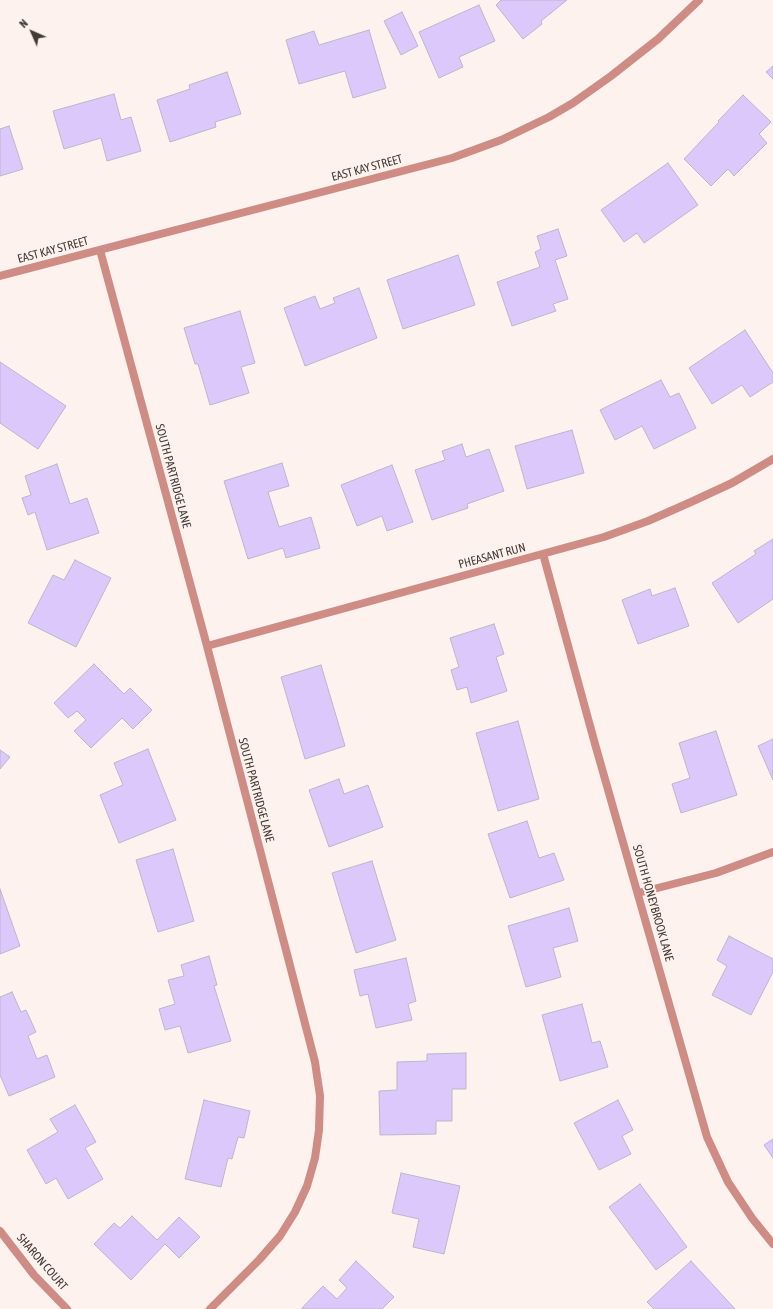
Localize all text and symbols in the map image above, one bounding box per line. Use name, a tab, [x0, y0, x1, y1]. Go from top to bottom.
north arrow	[12, 12, 52, 52]
text: N	[17, 17, 30, 30]
street label: EAST KAY STREET	[330, 152, 404, 184]
street label: EAST KAY STREET	[16, 234, 90, 266]
street label: SOUTH PARTRIDGE LANE	[152, 422, 194, 530]
street label: PHEASANT RUN	[457, 540, 527, 572]
street label: SOUTH PARTRIDGE LANE	[235, 736, 277, 844]
street label: SOUTH HONEYBROOK LANE	[629, 843, 677, 963]
street label: SHARON COURT	[14, 1231, 70, 1293]

